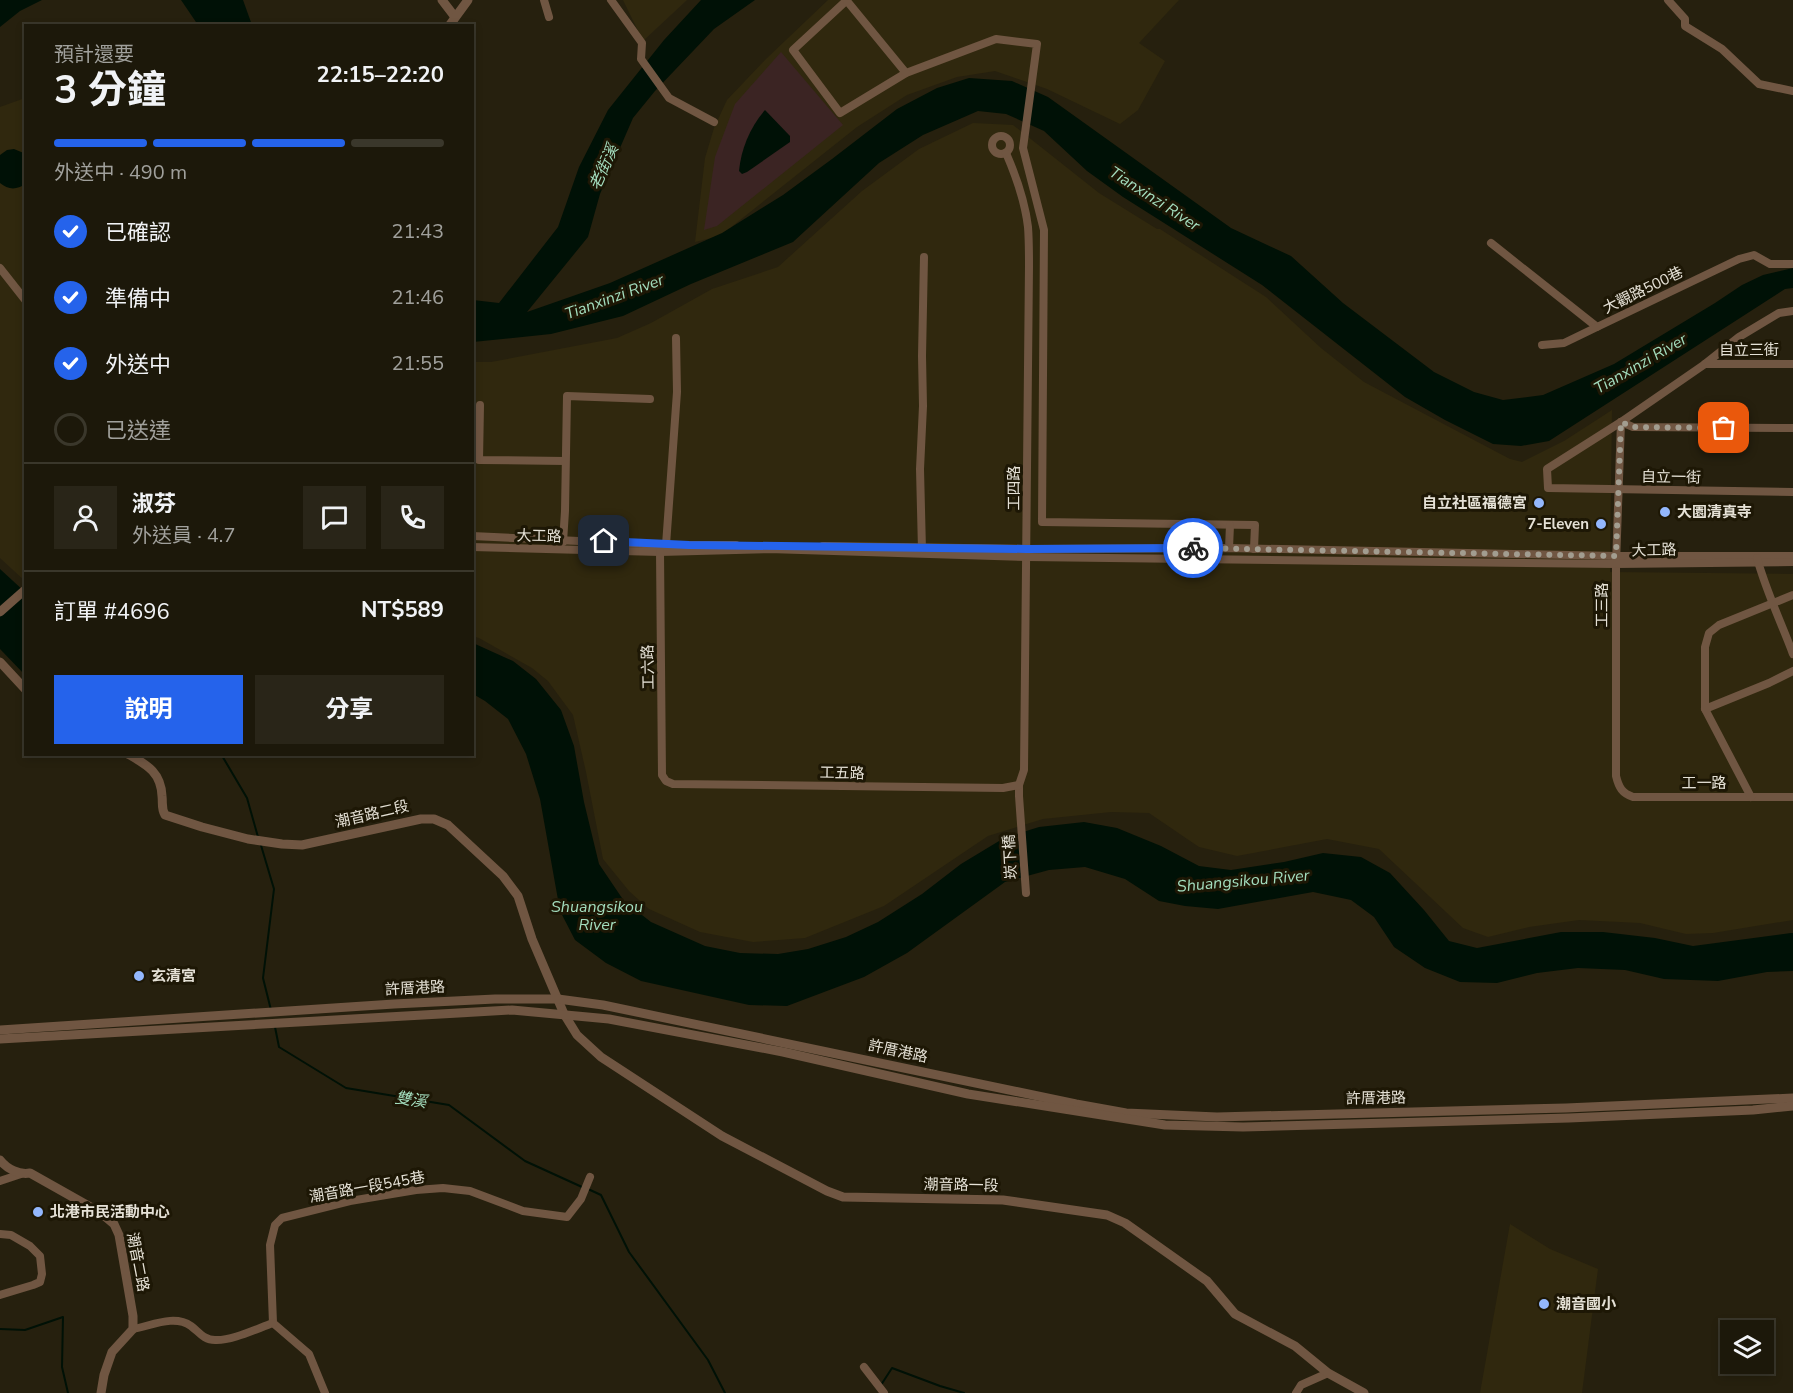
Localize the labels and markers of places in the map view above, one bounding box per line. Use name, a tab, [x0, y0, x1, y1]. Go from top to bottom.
pin	[1698, 402, 1749, 453]
place label: 自立社區福德宮	[1422, 493, 1527, 513]
marker: 自立社區福德宮	[1532, 496, 1546, 510]
place label: 大園清真寺	[1677, 502, 1752, 522]
marker: 大園清真寺	[1658, 505, 1672, 519]
place label: 7-Eleven	[1527, 514, 1589, 534]
pin	[578, 515, 629, 566]
marker: 7-Eleven	[1594, 517, 1608, 531]
place label: 玄清宮	[151, 966, 196, 986]
marker: 玄清宮	[132, 969, 146, 983]
place label: 北港市民活動中心	[50, 1202, 170, 1222]
marker: 北港市民活動中心	[31, 1205, 45, 1219]
place label: 潮音國小	[1556, 1294, 1617, 1314]
marker: 潮音國小	[1537, 1297, 1551, 1311]

